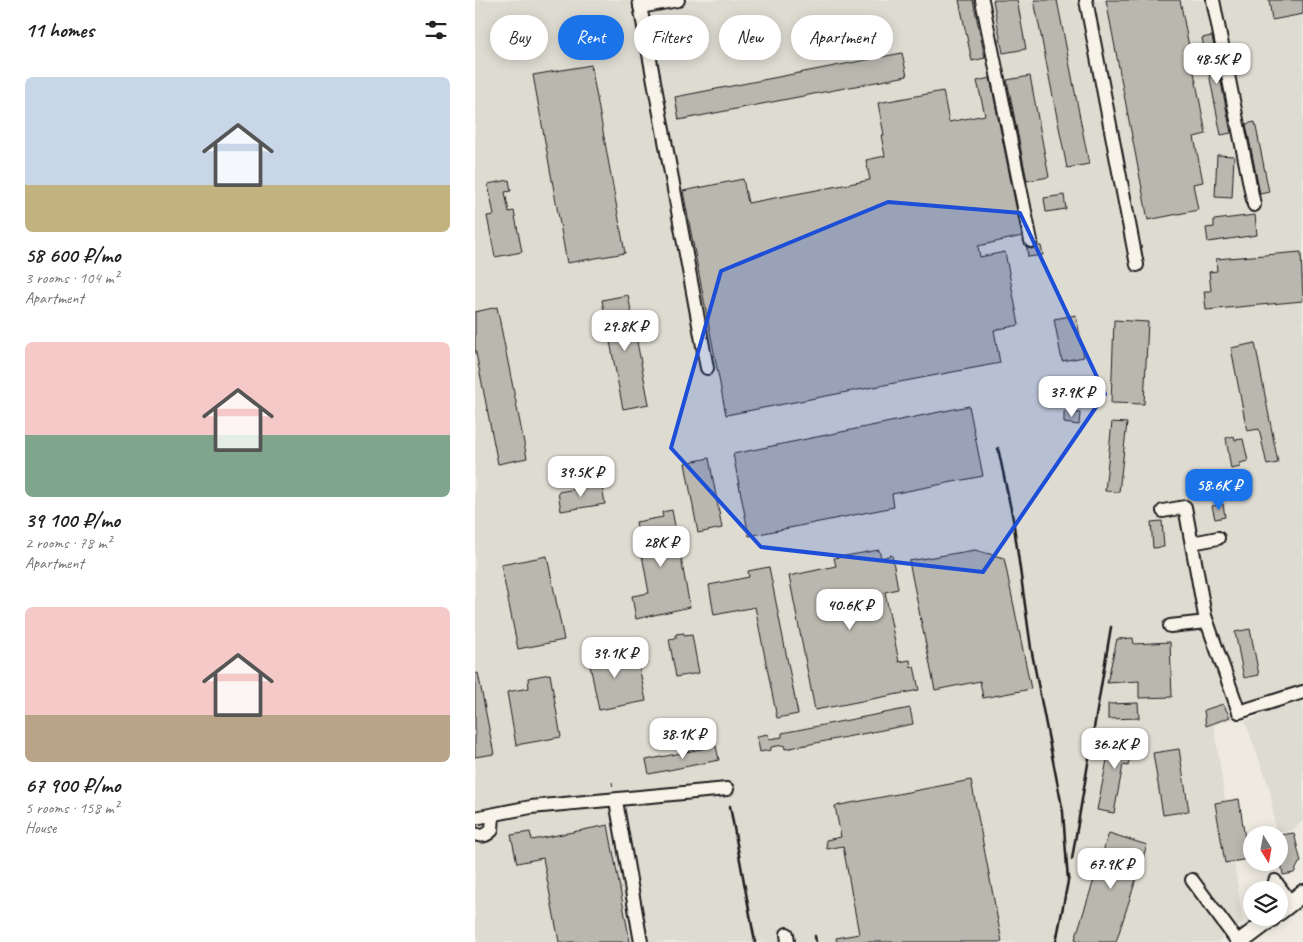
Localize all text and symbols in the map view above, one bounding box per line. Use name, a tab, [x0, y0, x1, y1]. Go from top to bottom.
chip: Buy	[490, 15, 548, 60]
chip: Rent	[558, 15, 624, 60]
chip: Filters	[634, 15, 709, 60]
chip: New	[719, 15, 781, 60]
chip: Apartment	[791, 15, 893, 60]
icon: filters	[422, 16, 450, 44]
text: 11 homes	[25, 17, 94, 43]
pin: 48.5K ₽	[1171, 42, 1263, 85]
text: 48.5K ₽	[1195, 49, 1239, 69]
icon: home	[193, 110, 283, 200]
text: 58 600 ₽/mo	[25, 242, 120, 268]
text: 3 rooms · 104 m²	[25, 268, 119, 288]
text: Apartment	[25, 288, 84, 308]
pin: 29.8K ₽	[579, 310, 671, 352]
text: 29.8K ₽	[603, 316, 647, 336]
icon: home	[193, 375, 283, 465]
pin: 37.9K ₽	[1026, 376, 1118, 418]
text: 37.9K ₽	[1050, 382, 1094, 402]
pin: 39.5K ₽	[535, 456, 627, 498]
text: 39.5K ₽	[559, 462, 603, 482]
pin: 58.6K ₽	[1173, 468, 1265, 511]
text: 58.6K ₽	[1196, 475, 1242, 495]
text: 39 100 ₽/mo	[25, 507, 120, 533]
pin: 28K ₽	[626, 526, 696, 568]
text: 28K ₽	[644, 532, 678, 552]
text: 2 rooms · 78 m²	[25, 533, 111, 553]
text: Apartment	[25, 553, 84, 573]
pin: 40.6K ₽	[804, 588, 896, 631]
text: 40.6K ₽	[827, 595, 873, 615]
pin: 39.1K ₽	[569, 636, 661, 679]
icon: home	[193, 640, 283, 730]
text: 39.1K ₽	[593, 643, 637, 663]
pin: 38.1K ₽	[637, 718, 729, 760]
text: 38.1K ₽	[660, 724, 706, 744]
pin: 36.2K ₽	[1069, 728, 1161, 770]
text: 36.2K ₽	[1092, 734, 1138, 754]
text: 67 900 ₽/mo	[25, 772, 120, 798]
text: 5 rooms · 158 m²	[25, 798, 119, 818]
text: House	[25, 818, 56, 838]
north arrow	[1243, 826, 1287, 871]
map controls	[1243, 826, 1288, 926]
pin: 67.9K ₽	[1065, 848, 1157, 890]
text: 67.9K ₽	[1088, 854, 1134, 874]
button: layers	[1243, 881, 1288, 926]

